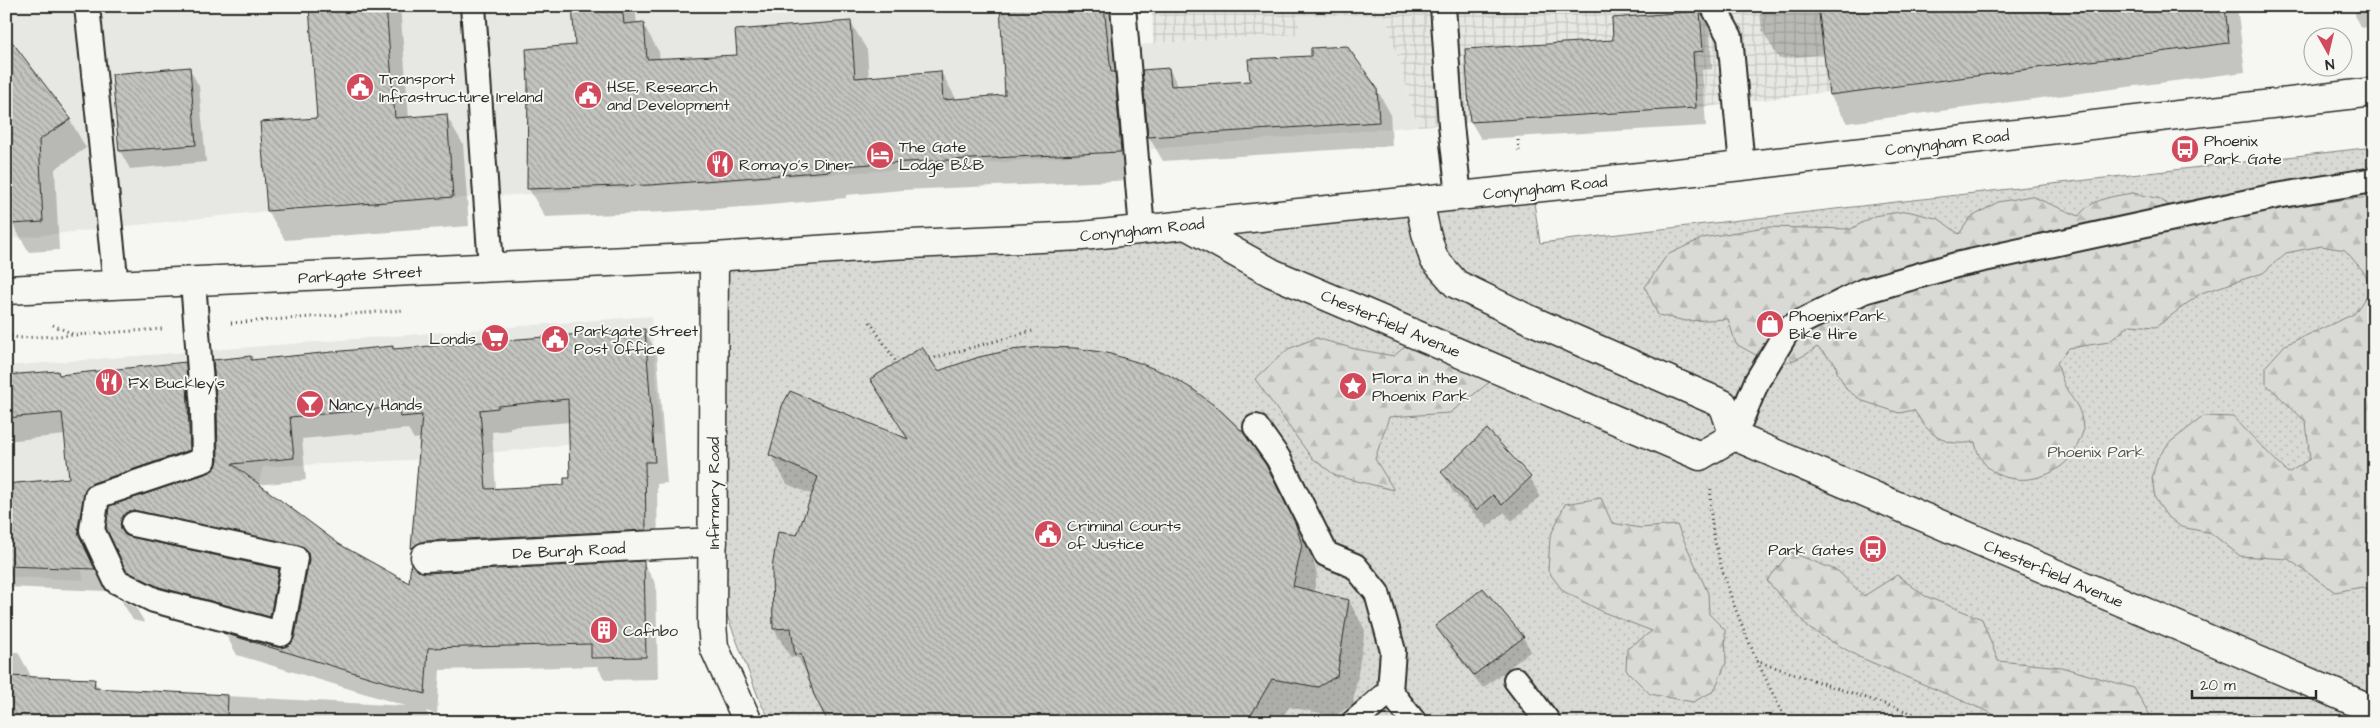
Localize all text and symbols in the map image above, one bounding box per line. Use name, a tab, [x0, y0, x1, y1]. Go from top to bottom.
north arrow	[2302, 28, 2352, 78]
text: N	[2324, 53, 2335, 74]
place label: Transport Infrastructure Ireland	[379, 68, 543, 108]
public building icon: Transport Infrastructure Ireland	[345, 72, 375, 102]
place label: HSE, Research and Development	[607, 76, 730, 116]
public building icon: HSE, Research and Development	[573, 80, 603, 110]
street label: Conyngham Road	[1884, 124, 2011, 163]
place label: Phoenix Park Gate	[2204, 130, 2282, 170]
bus stop icon: Phoenix Park Gate	[2170, 134, 2200, 164]
place label: The Gate Lodge B&B	[899, 136, 985, 177]
hotel icon: The Gate Lodge B&B	[865, 140, 895, 170]
restaurant icon: Romayo's Diner	[705, 149, 735, 179]
place label: Romayo's Diner	[739, 154, 853, 177]
street label: Conyngham Road	[1482, 171, 1609, 206]
street label: Conyngham Road	[1079, 213, 1206, 248]
street label: Parkgate Street	[297, 261, 423, 290]
street label: Chesterfield Avenue	[1317, 285, 1464, 363]
place label: Phoenix Park Bike Hire	[1789, 305, 1886, 345]
shop icon: Phoenix Park Bike Hire	[1755, 309, 1785, 339]
place label: Parkgate Street Post Office	[574, 320, 699, 360]
supermarket icon: Londis	[480, 323, 510, 353]
public building icon: Parkgate Street Post Office	[540, 324, 570, 354]
place label: Londis	[429, 328, 476, 350]
restaurant icon: FX Buckley's	[94, 367, 124, 397]
place label: Flora in the Phoenix Park	[1372, 367, 1469, 407]
place icon: Flora in the Phoenix Park	[1338, 371, 1368, 401]
place label: FX Buckley's	[128, 372, 225, 395]
bar icon: Nancy Hands	[295, 389, 325, 419]
place label: Nancy Hands	[329, 394, 423, 417]
street label: Infirmary Road	[703, 437, 726, 549]
park label: Phoenix Park	[2047, 441, 2145, 463]
place label: Criminal Courts of Justice	[1067, 515, 1181, 555]
public building icon: Criminal Courts of Justice	[1033, 519, 1063, 549]
bus stop icon: Park Gates	[1858, 534, 1888, 564]
street label: Chesterfield Avenue	[1980, 535, 2127, 613]
street label: De Burgh Road	[512, 537, 626, 566]
place label: Park Gates	[1768, 539, 1854, 561]
building icon: Cafnbo	[589, 615, 619, 645]
place label: Cafnbo	[623, 620, 678, 642]
scale bar	[2192, 668, 2316, 700]
text: 20 m	[2200, 675, 2236, 696]

